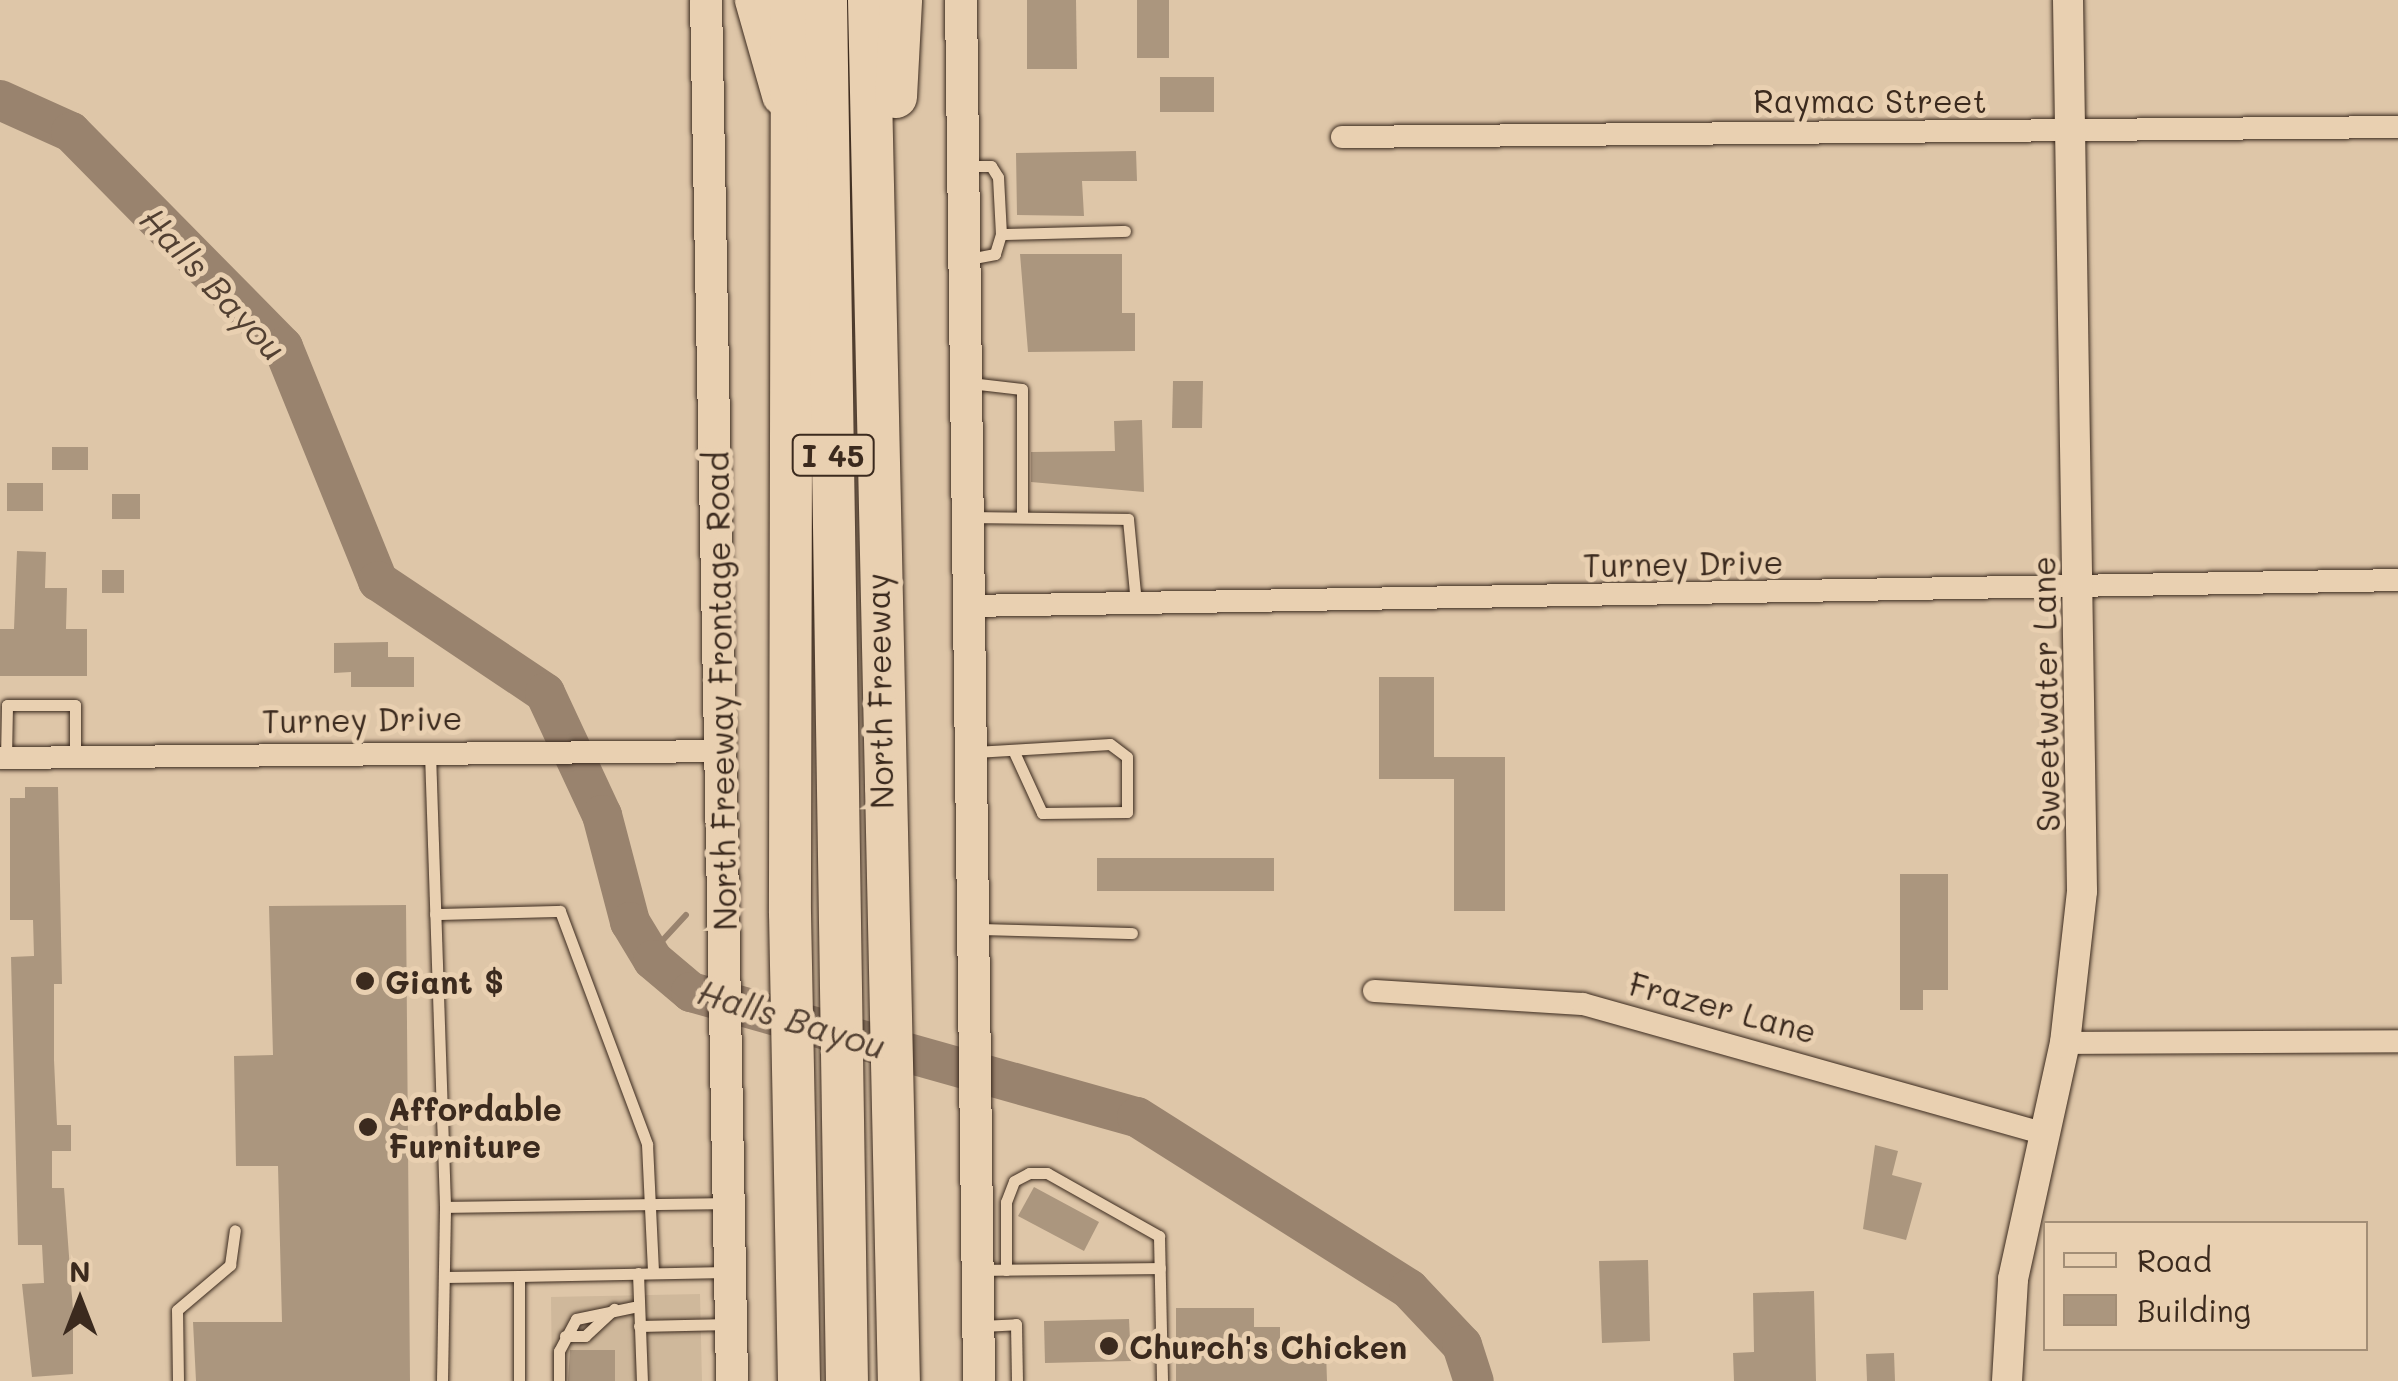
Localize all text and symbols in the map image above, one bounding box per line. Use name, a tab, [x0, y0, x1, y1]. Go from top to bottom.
street label: Raymac Street	[1753, 81, 1987, 119]
water label: Halls Bayou	[132, 198, 296, 368]
road number: I 45	[790, 430, 876, 480]
street label: North Freeway Frontage Road	[697, 451, 743, 931]
street label: Turney Drive	[1582, 542, 1784, 584]
street label: Sweetwater Lane	[2023, 556, 2067, 832]
street label: North Freeway	[858, 573, 900, 809]
street label: Turney Drive	[261, 698, 463, 740]
place label: Giant $	[385, 962, 504, 1000]
street label: Frazer Lane	[1625, 964, 1821, 1050]
marker: Giant $	[354, 970, 376, 992]
water label: Halls Bayou	[693, 970, 891, 1066]
place label: Affordable Furniture	[388, 1090, 562, 1165]
marker: Affordable Furniture	[357, 1116, 379, 1138]
legend	[2043, 1221, 2368, 1351]
text: Road	[2137, 1240, 2212, 1280]
north arrow	[30, 1251, 130, 1351]
text: N	[69, 1253, 91, 1289]
text: Building	[2137, 1290, 2251, 1330]
place label: Church's Chicken	[1129, 1327, 1407, 1365]
marker: Church's Chicken	[1098, 1335, 1120, 1357]

